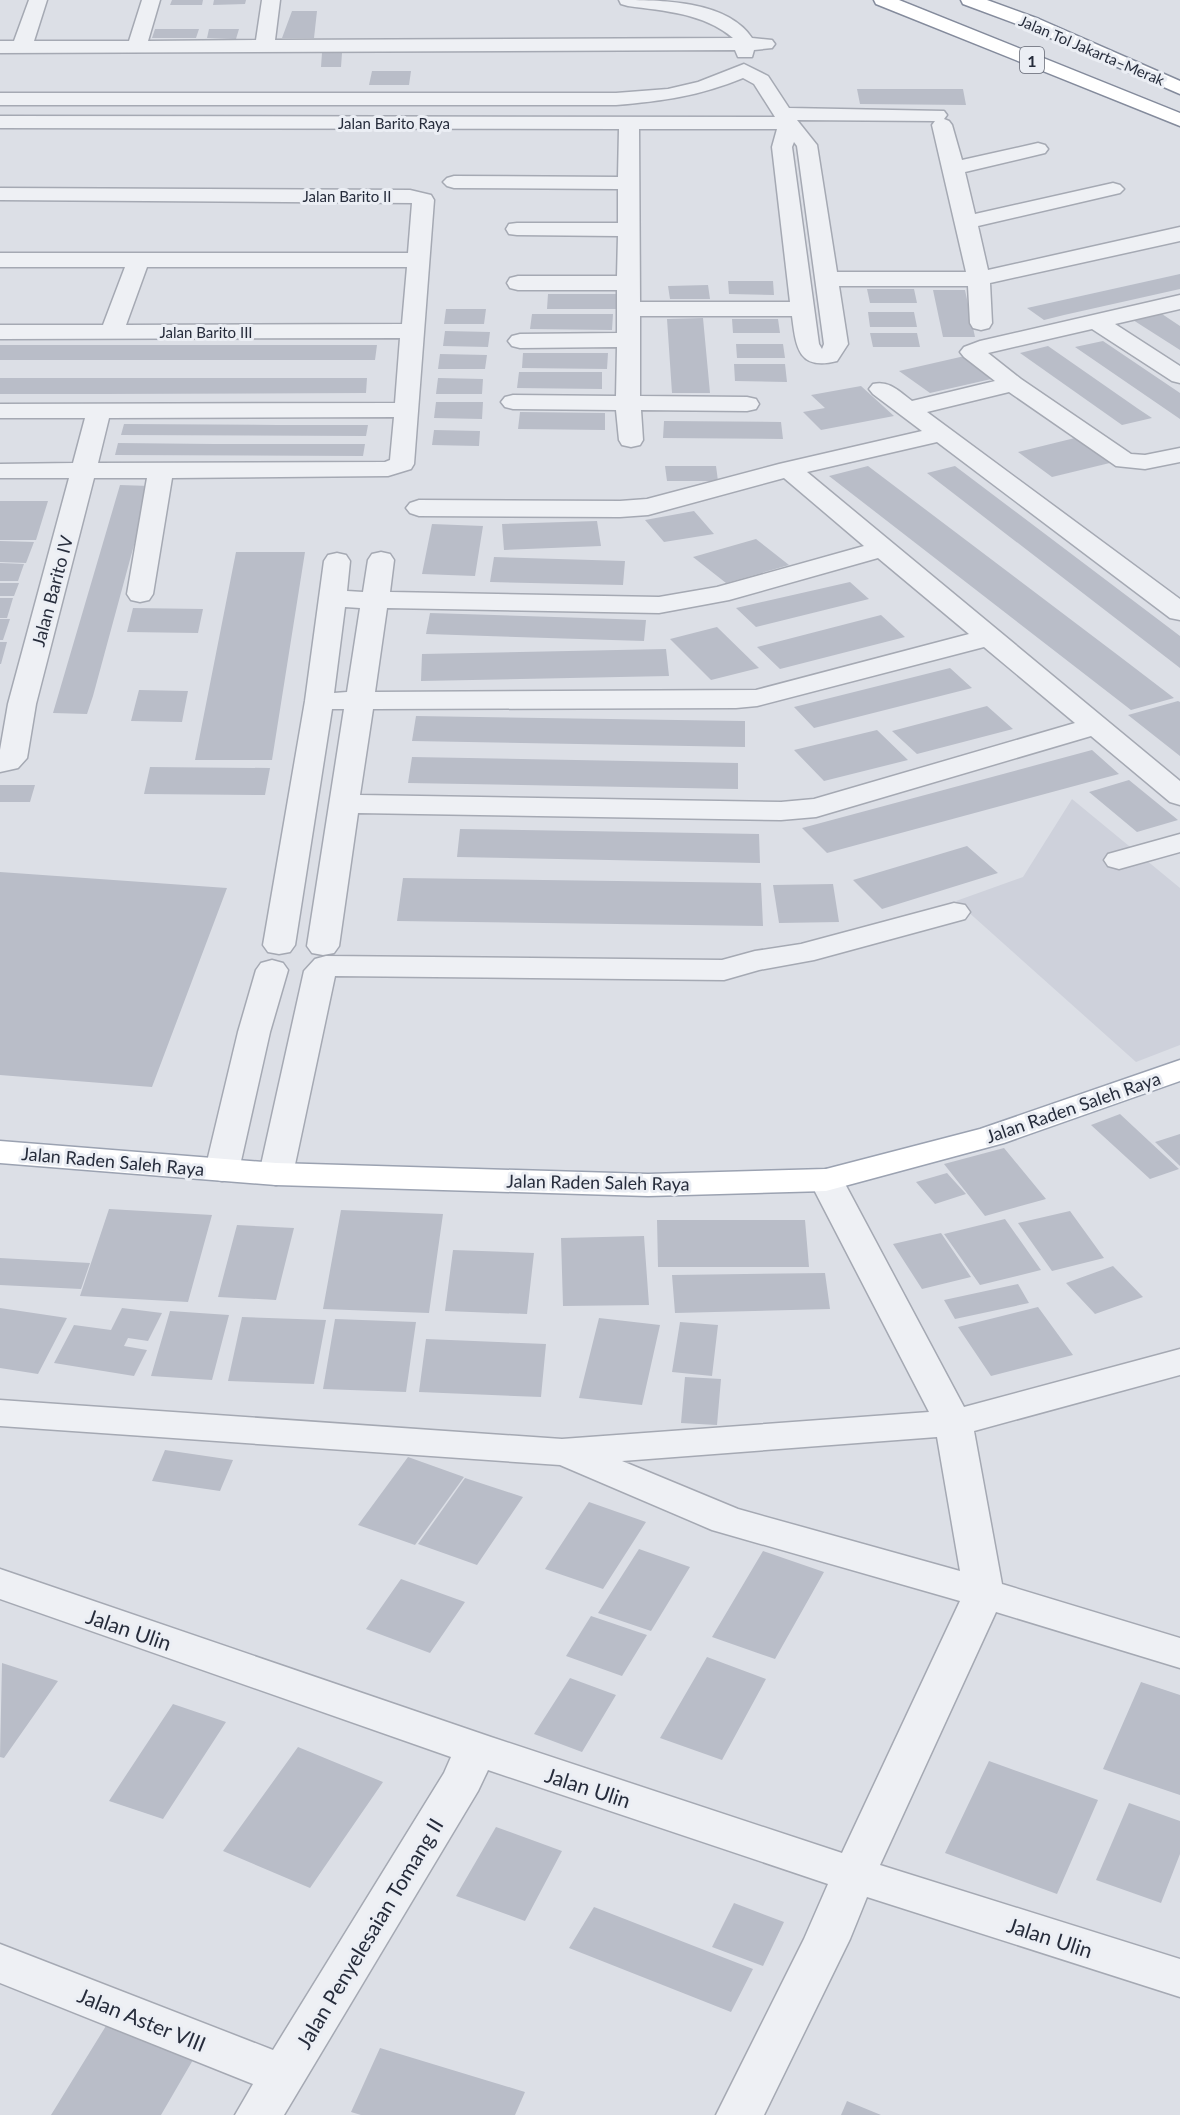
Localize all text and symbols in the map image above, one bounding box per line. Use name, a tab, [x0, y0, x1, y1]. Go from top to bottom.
street label: Jalan Tol Jakarta–Merak	[1017, 11, 1168, 89]
road number: 1	[1020, 47, 1044, 73]
street label: Jalan Barito Raya	[338, 114, 450, 132]
street label: Jalan Barito II	[303, 187, 391, 205]
street label: Jalan Barito III	[159, 323, 253, 341]
street label: Jalan Barito IV	[27, 532, 78, 649]
street label: Jalan Raden Saleh Raya	[983, 1067, 1163, 1147]
street label: Jalan Raden Saleh Raya	[21, 1142, 205, 1180]
street label: Jalan Raden Saleh Raya	[506, 1169, 690, 1195]
street label: Jalan Ulin	[83, 1603, 175, 1655]
street label: Jalan Ulin	[542, 1761, 634, 1813]
street label: Jalan Penyelesaian Tomang II	[290, 1813, 448, 2053]
street label: Jalan Ulin	[1004, 1911, 1096, 1963]
street label: Jalan Aster VIII	[74, 1982, 210, 2056]

